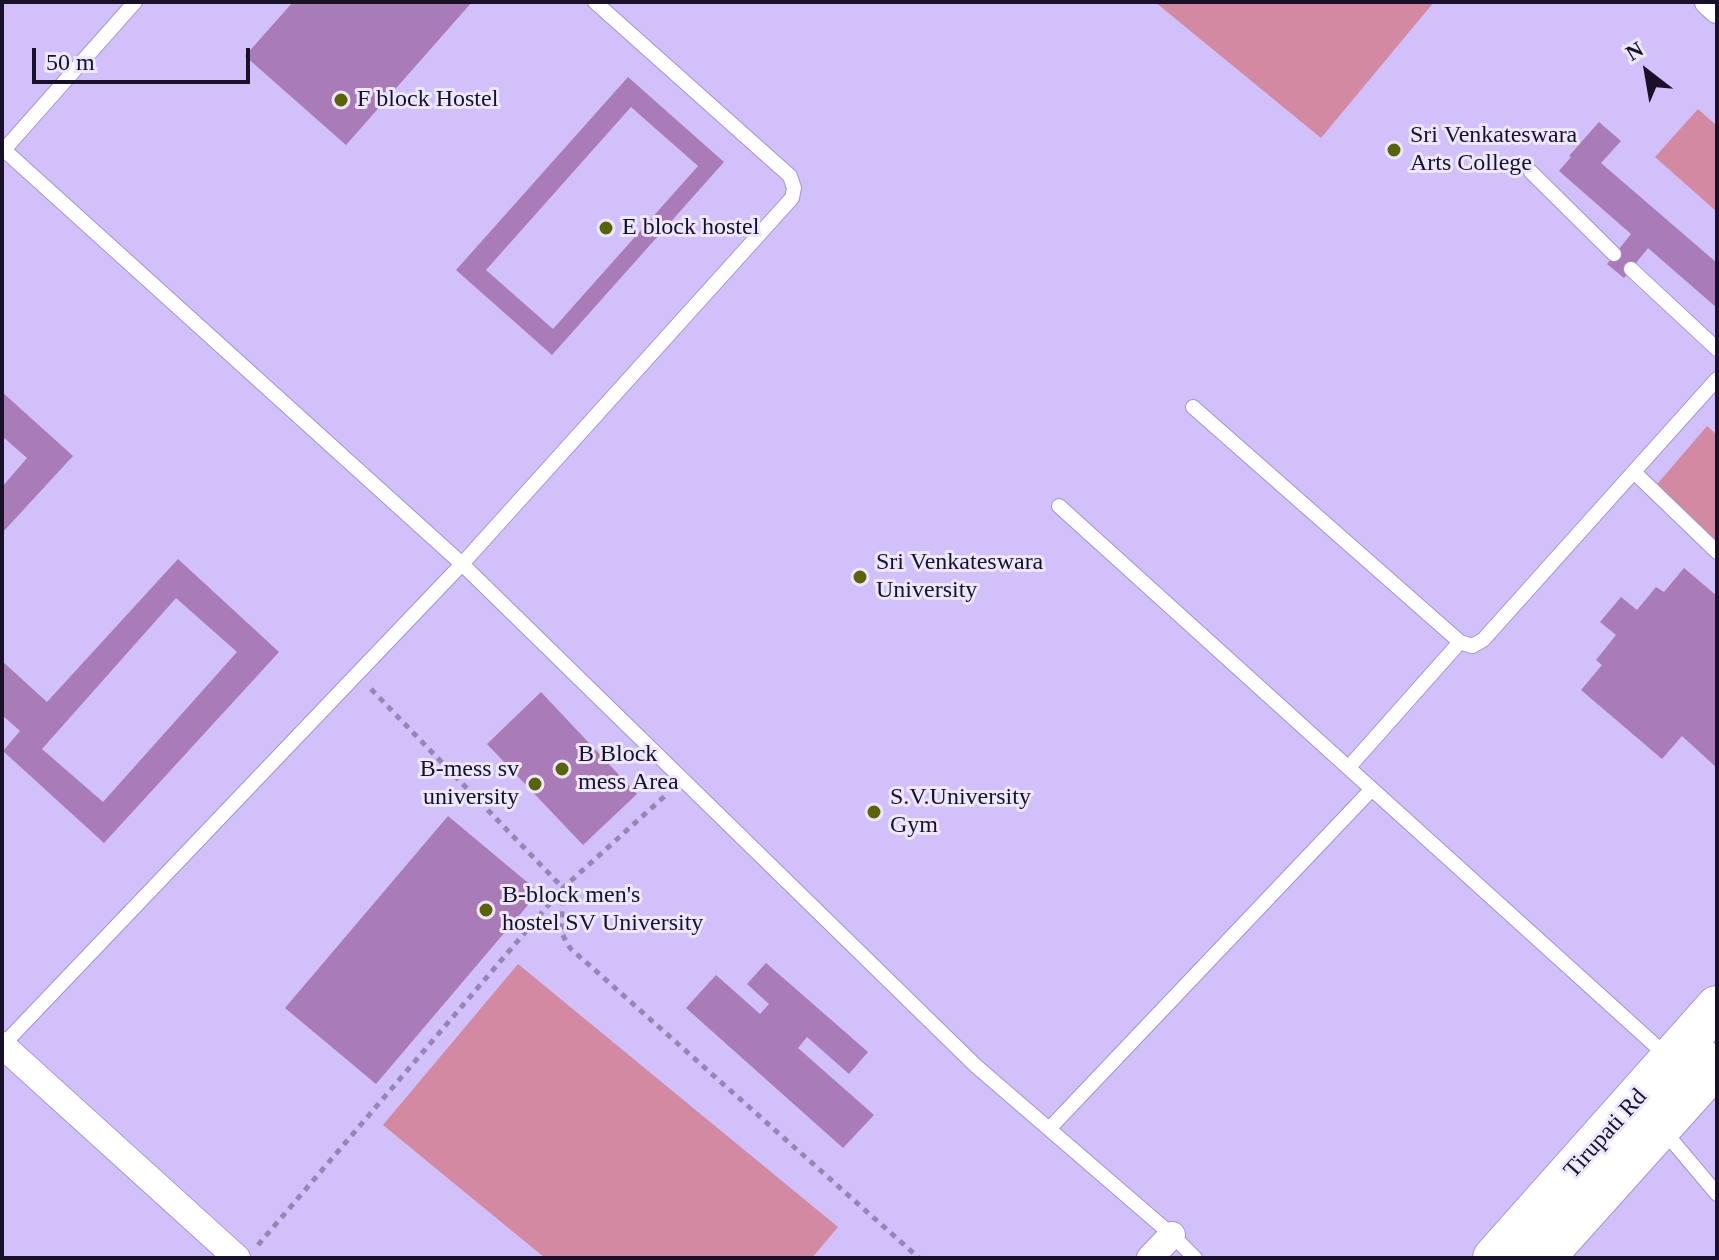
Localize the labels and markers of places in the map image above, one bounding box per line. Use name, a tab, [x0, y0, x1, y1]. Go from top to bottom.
place label: F block Hostel	[357, 86, 498, 114]
marker: F block Hostel	[332, 91, 350, 109]
place label: Sri Venkateswara Arts College	[1410, 122, 1577, 178]
marker: Sri Venkateswara Arts College	[1385, 141, 1403, 159]
place label: E block hostel	[622, 214, 759, 242]
marker: E block hostel	[597, 219, 615, 237]
place label: Sri Venkateswara University	[876, 549, 1043, 605]
marker: Sri Venkateswara University	[851, 568, 869, 586]
place label: B Block mess Area	[578, 741, 679, 797]
place label: B-mess sv university	[420, 756, 519, 812]
marker: B Block mess Area	[553, 760, 571, 778]
marker: B-mess sv university	[526, 775, 544, 793]
place label: S.V.University Gym	[890, 784, 1031, 840]
marker: S.V.University Gym	[865, 803, 883, 821]
place label: B-block men's hostel SV University	[502, 882, 703, 938]
marker: B-block men's hostel SV University	[477, 901, 495, 919]

